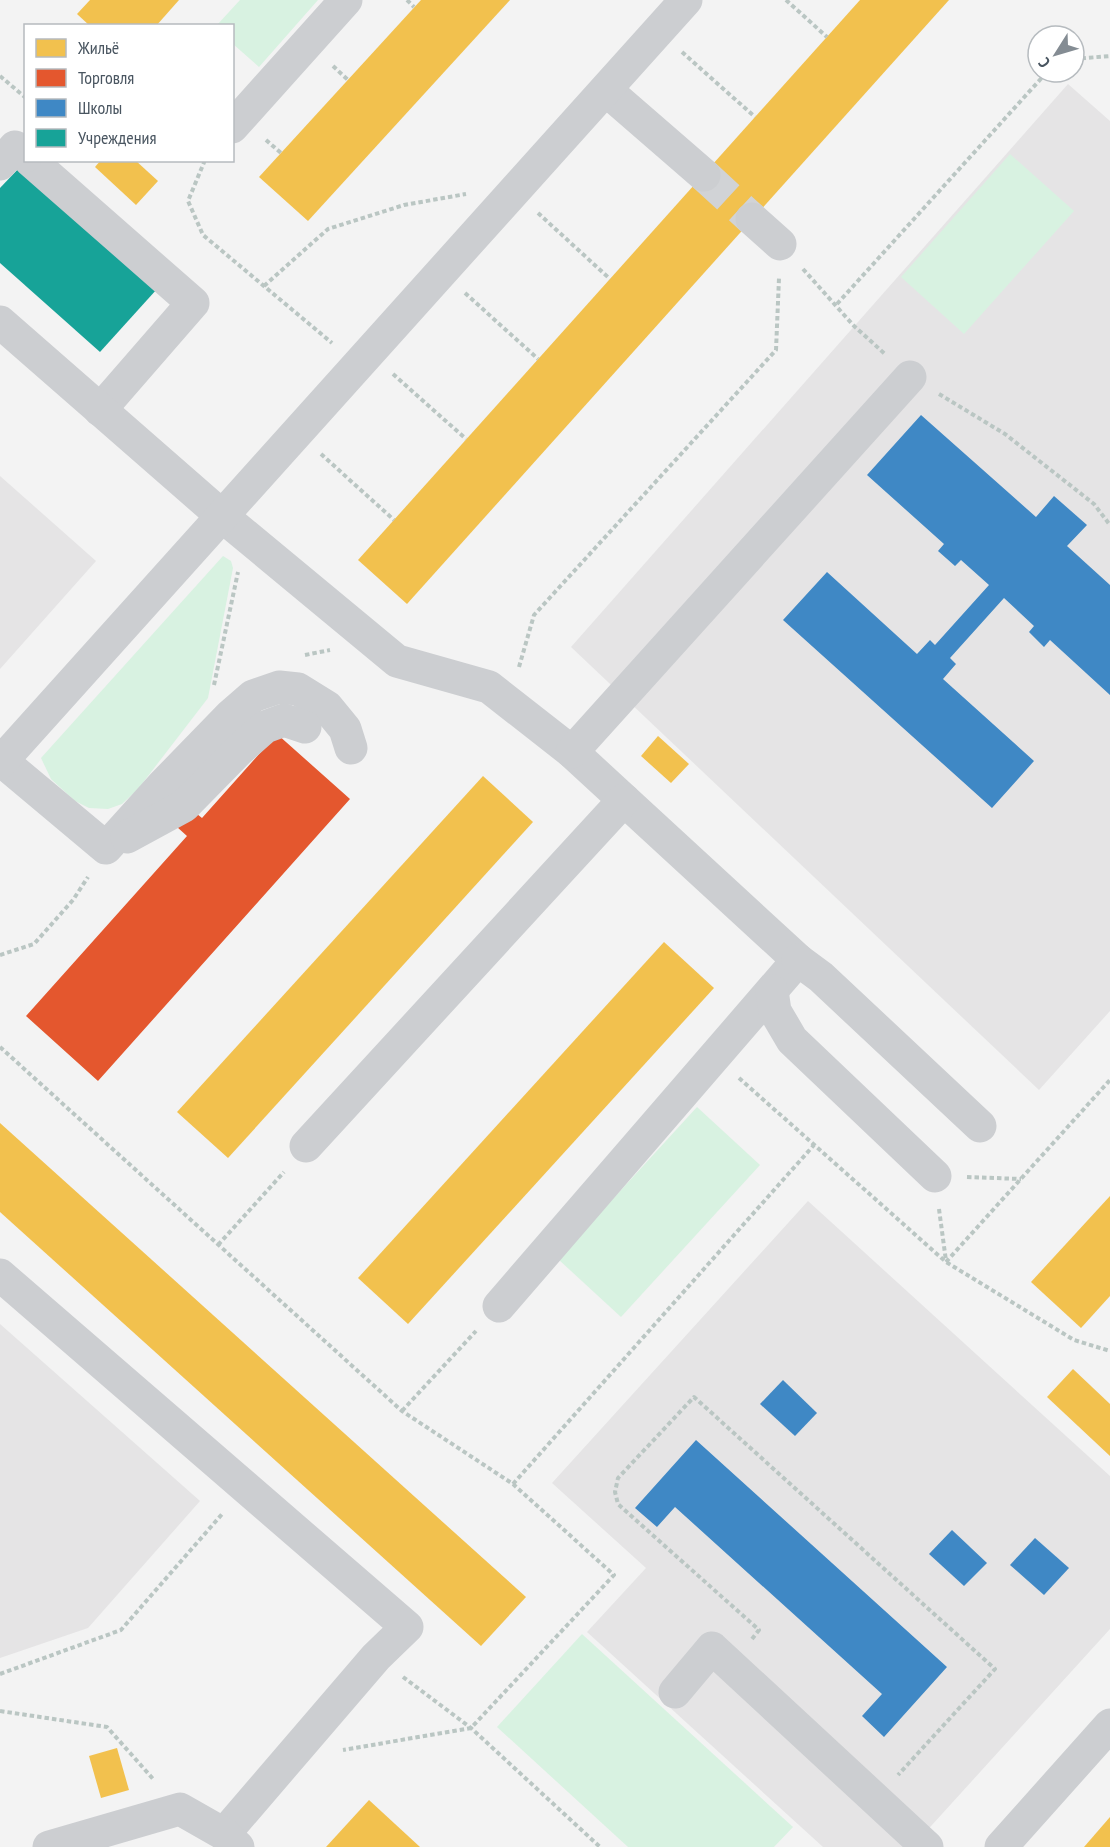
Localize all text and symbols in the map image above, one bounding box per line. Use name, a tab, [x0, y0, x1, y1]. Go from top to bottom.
legend	[24, 24, 234, 162]
north arrow	[1026, 24, 1086, 84]
text: Жильё	[77, 36, 119, 59]
text: С	[1033, 54, 1054, 72]
text: Торговля	[78, 66, 134, 89]
text: Школы	[78, 96, 122, 119]
text: Учреждения	[78, 126, 156, 149]

